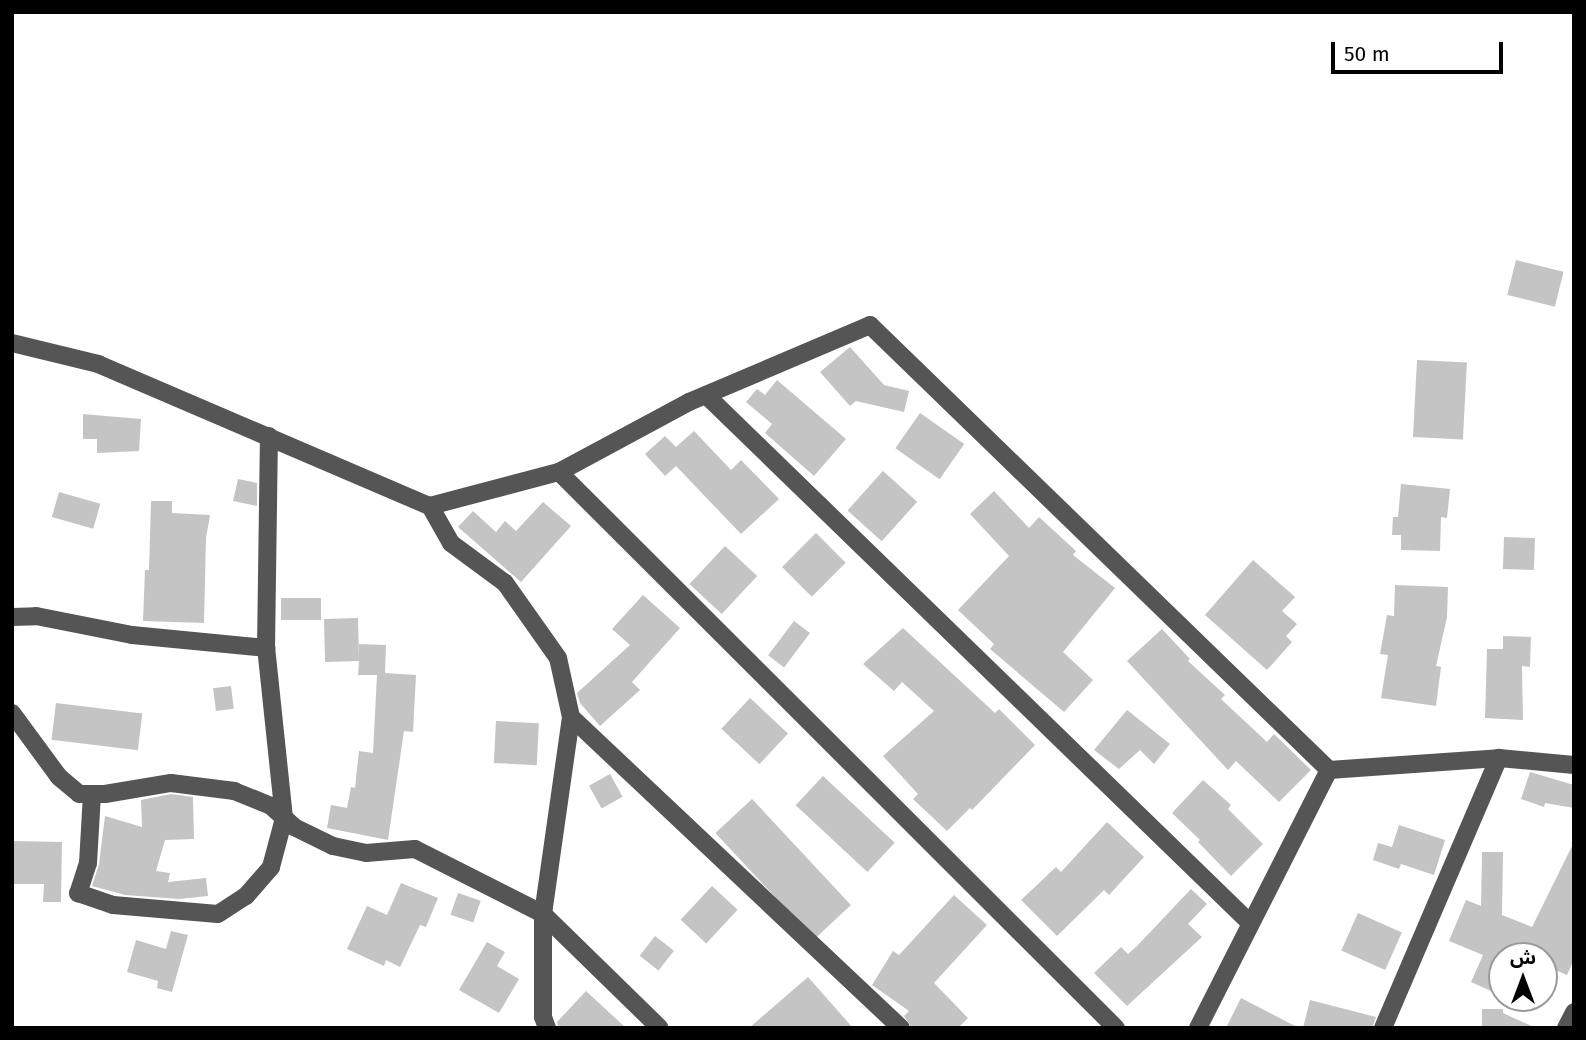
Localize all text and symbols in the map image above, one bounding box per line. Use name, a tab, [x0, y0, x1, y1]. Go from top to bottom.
scale bar	[1334, 28, 1506, 72]
text: 50 m	[1344, 41, 1390, 67]
north arrow	[1488, 942, 1558, 1012]
text: ش	[1510, 946, 1536, 969]

